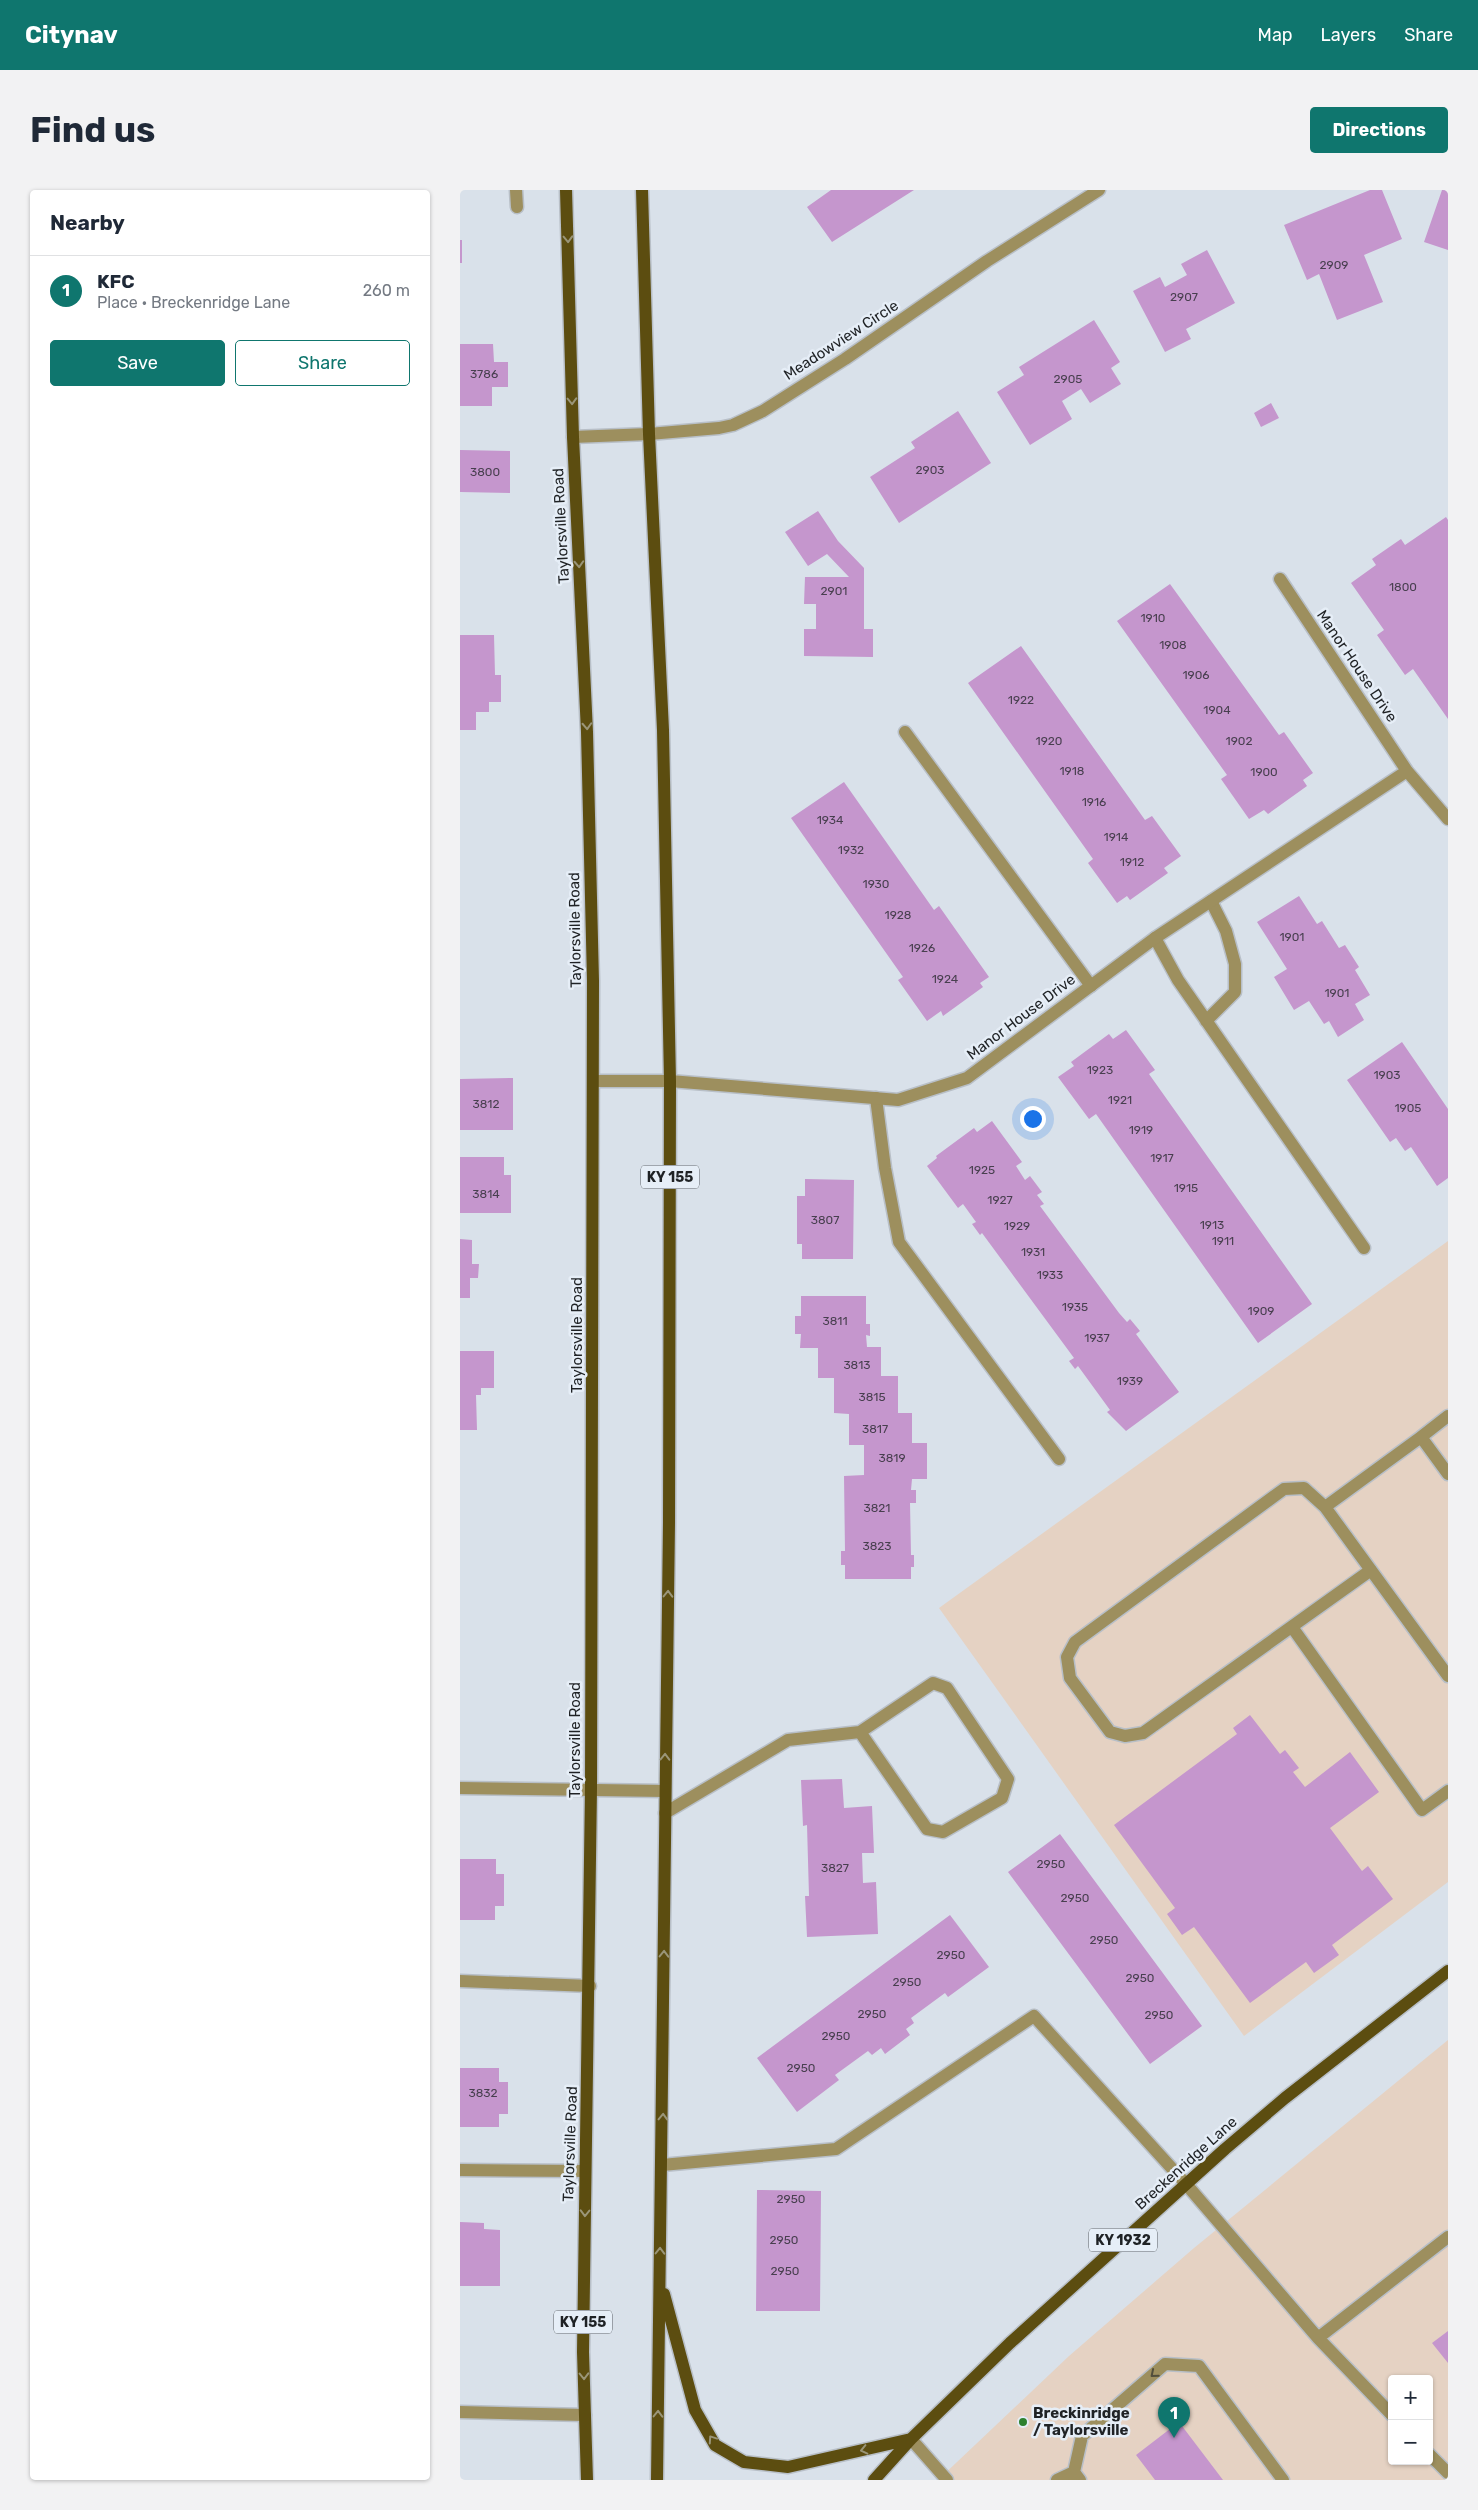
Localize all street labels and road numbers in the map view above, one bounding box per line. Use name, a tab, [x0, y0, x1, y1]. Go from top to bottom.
street label: Meadowview Circle	[780, 296, 902, 384]
street label: Taylorsville Road	[549, 468, 573, 584]
street label: Manor House Drive	[1313, 607, 1401, 725]
street label: Taylorsville Road	[565, 872, 585, 988]
street label: Manor House Drive	[963, 970, 1079, 1064]
road number: KY 155	[641, 1166, 699, 1189]
street label: Taylorsville Road	[568, 1277, 586, 1393]
street label: Taylorsville Road	[566, 1682, 584, 1798]
street label: Taylorsville Road	[559, 2086, 581, 2202]
street label: Breckenridge Lane	[1131, 2113, 1241, 2213]
road number: KY 1932	[1089, 2228, 1157, 2252]
road number: KY 155	[554, 2310, 612, 2334]

